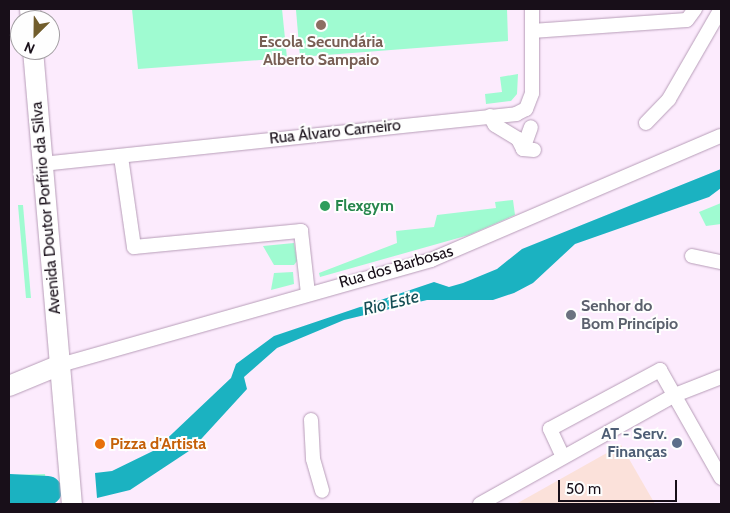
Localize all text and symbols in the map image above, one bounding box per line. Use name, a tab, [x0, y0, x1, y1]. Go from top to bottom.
north arrow	[10, 10, 60, 60]
marker: Escola Secundária Alberto Sampaio	[315, 19, 327, 31]
place label: Escola Secundária Alberto Sampaio	[259, 32, 383, 70]
text: N	[21, 38, 38, 58]
street label: Avenida Doutor Porfírio da Silva	[27, 101, 65, 315]
street label: Rua Álvaro Carneiro	[268, 116, 402, 148]
place label: Flexgym	[335, 196, 394, 216]
marker: Flexgym	[319, 200, 331, 212]
street label: Rua dos Barbosas	[337, 242, 455, 292]
water label: Rio Este	[361, 286, 421, 320]
place label: Senhor do Bom Princípio	[581, 296, 678, 334]
marker: Senhor do Bom Princípio	[565, 309, 577, 321]
place label: AT - Serv. Finanças	[601, 424, 667, 462]
place label: Pizza d'Artista	[110, 434, 206, 454]
marker: AT - Serv. Finanças	[671, 437, 683, 449]
marker: Pizza d'Artista	[94, 438, 106, 450]
scale bar	[560, 470, 679, 502]
text: 50 m	[566, 480, 601, 498]

